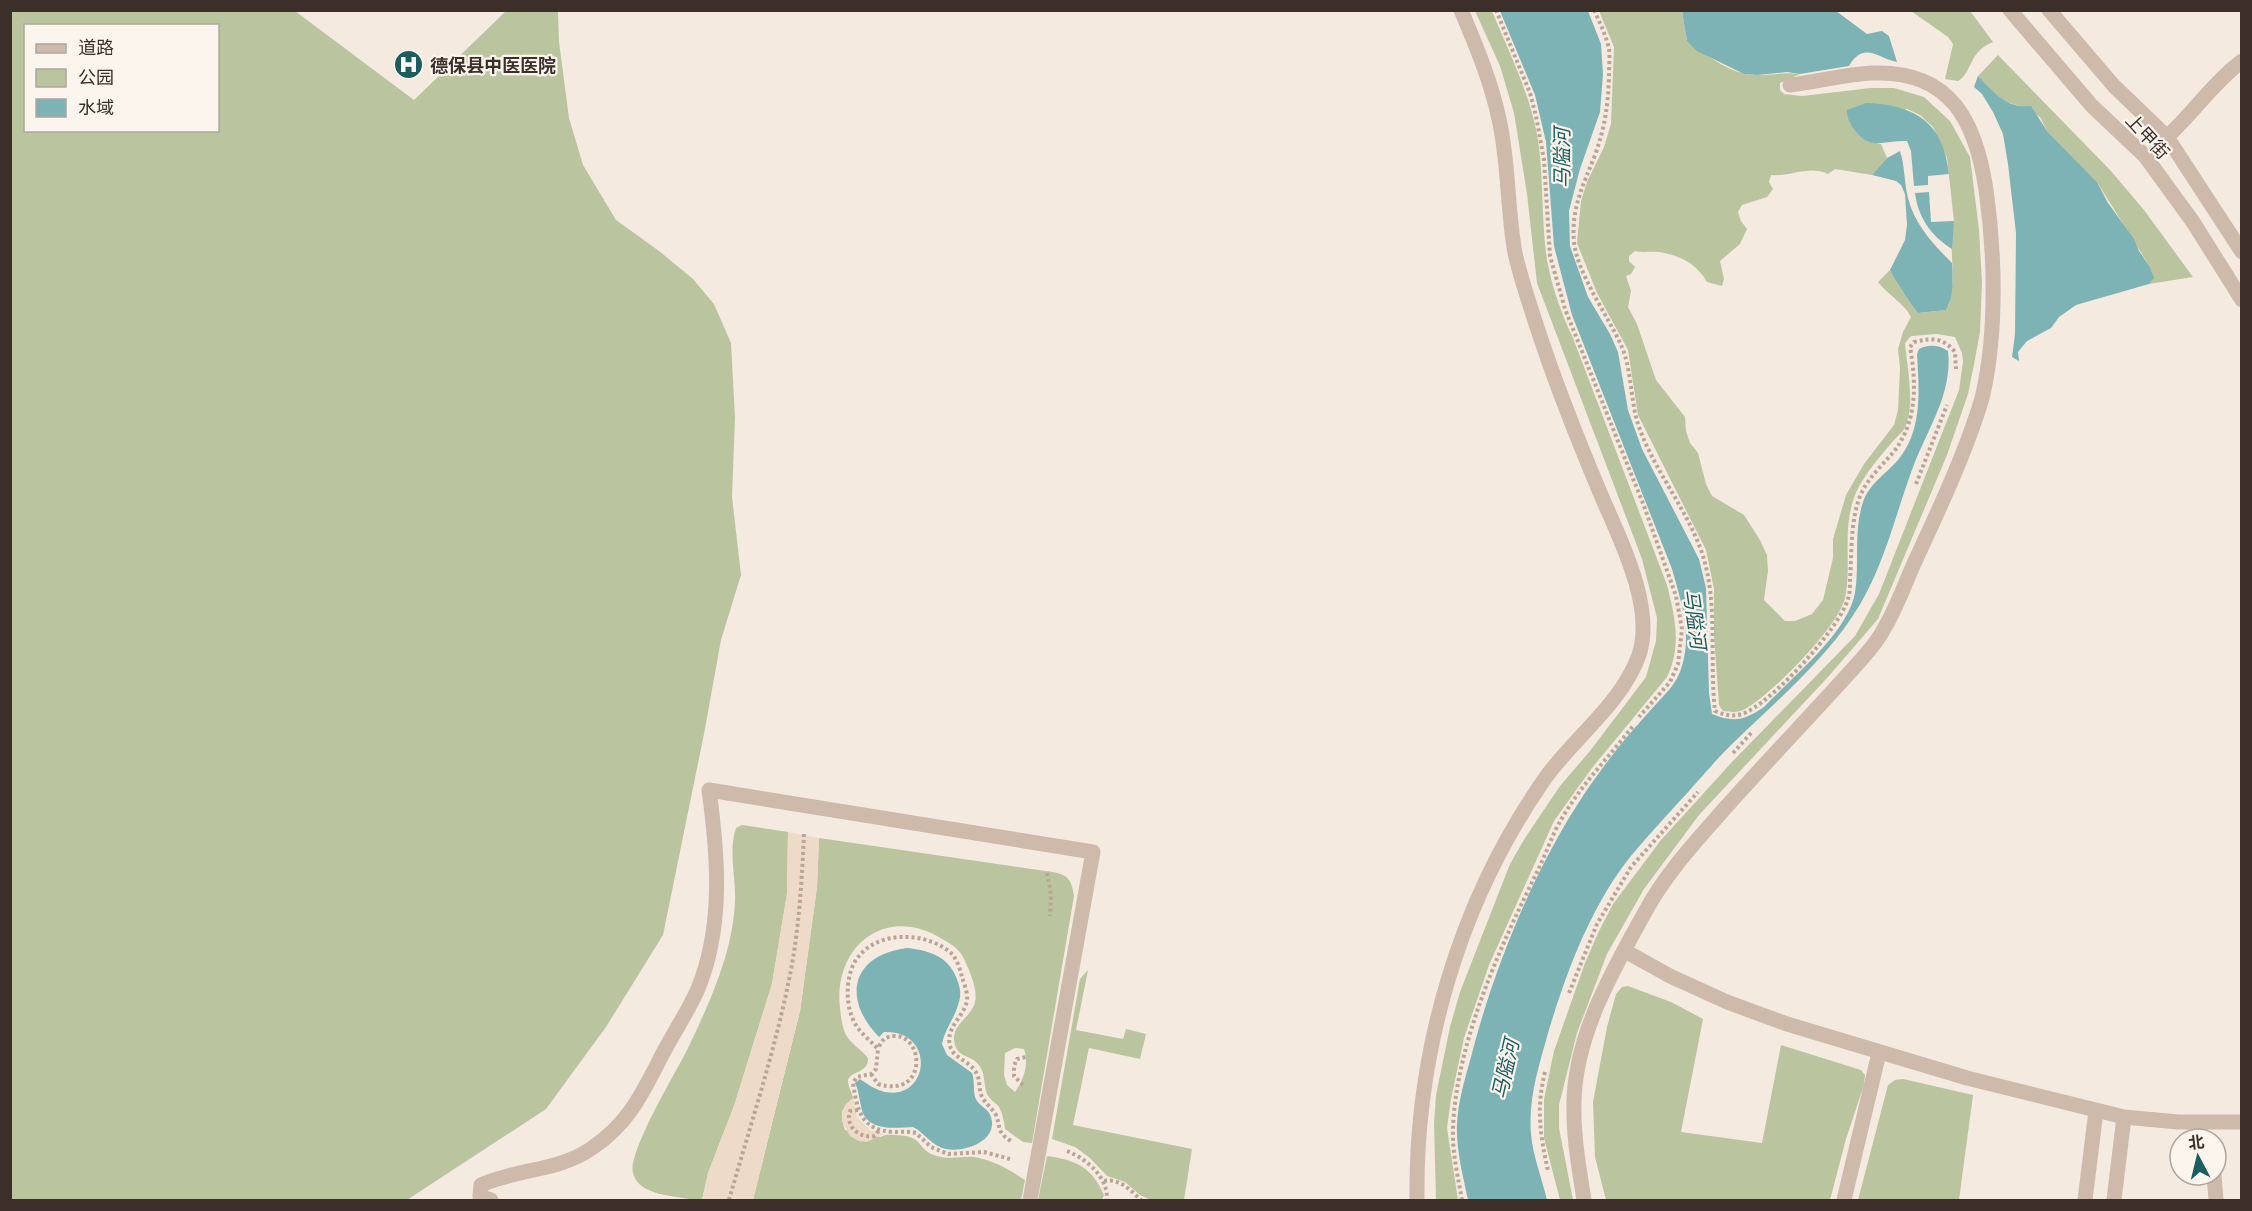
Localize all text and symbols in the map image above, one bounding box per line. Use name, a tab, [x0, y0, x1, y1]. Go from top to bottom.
legend	[24, 24, 219, 132]
text: 道路	[78, 35, 114, 59]
hospital icon: 德保县中医医院	[393, 49, 425, 81]
place label: 德保县中医医院	[430, 53, 556, 77]
text: 公园	[78, 65, 114, 89]
text: 水域	[78, 95, 114, 119]
street label: 上甲街	[2121, 108, 2175, 164]
water label: 马隘河	[1548, 124, 1575, 188]
water label: 马隘河	[1677, 587, 1713, 655]
water label: 马隘河	[1485, 1033, 1526, 1101]
north arrow	[2168, 1127, 2228, 1187]
text: 北	[2187, 1130, 2205, 1154]

